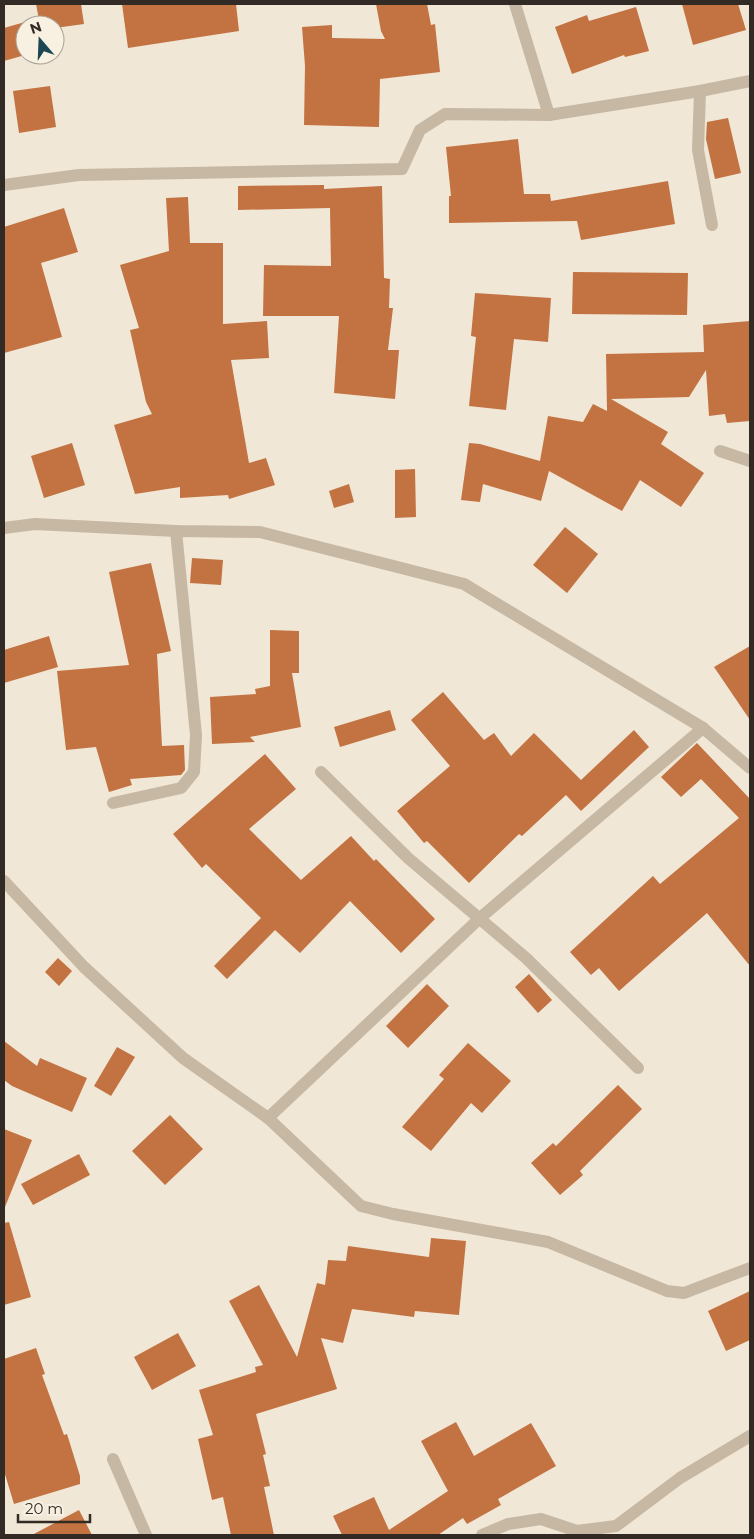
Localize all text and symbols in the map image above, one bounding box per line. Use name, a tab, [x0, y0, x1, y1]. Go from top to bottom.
north arrow	[15, 15, 65, 65]
text: N	[27, 17, 44, 38]
scale bar	[18, 1492, 90, 1524]
text: 20 m	[25, 1499, 63, 1518]

